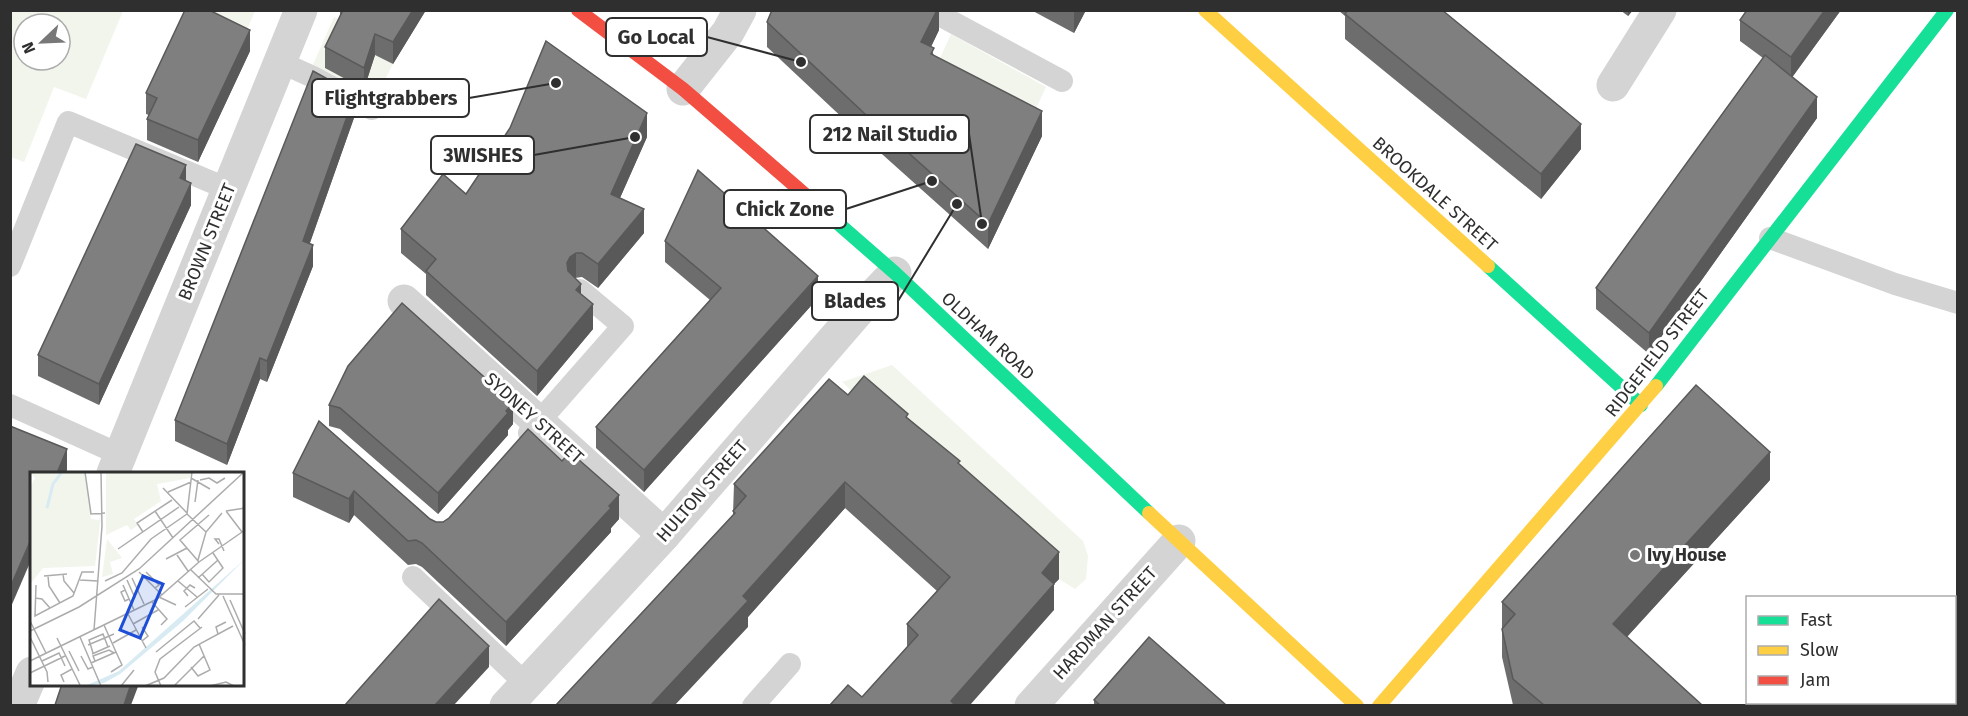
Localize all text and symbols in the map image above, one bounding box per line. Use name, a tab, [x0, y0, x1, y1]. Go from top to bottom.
north arrow	[12, 12, 72, 72]
callout: Go Local	[606, 18, 707, 56]
text: Go Local	[618, 25, 694, 49]
text: N	[18, 39, 39, 56]
callout: Flightgrabbers	[312, 79, 469, 117]
text: Flightgrabbers	[325, 86, 458, 110]
callout: 212 Nail Studio	[810, 115, 969, 153]
text: 212 Nail Studio	[823, 122, 958, 146]
street label: BROOKDALE STREET	[1368, 132, 1502, 256]
callout: 3WISHES	[431, 136, 534, 174]
text: 3WISHES	[442, 143, 523, 167]
street label: BROWN STREET	[174, 180, 241, 304]
callout: Chick Zone	[724, 190, 846, 228]
text: Chick Zone	[736, 197, 834, 221]
callout: Blades	[812, 282, 898, 320]
street label: RIDGEFIELD STREET	[1600, 284, 1714, 421]
street label: OLDHAM ROAD	[937, 287, 1039, 385]
text: Blades	[824, 289, 886, 313]
street label: SYDNEY STREET	[480, 368, 589, 469]
street label: HULTON STREET	[652, 435, 753, 547]
inset map	[30, 472, 244, 686]
place label: Ivy House	[1647, 544, 1727, 566]
marker: Ivy House	[1628, 548, 1642, 562]
street label: HARDMAN STREET	[1048, 561, 1162, 684]
legend	[1746, 596, 1956, 704]
text: Fast	[1800, 609, 1833, 631]
text: Slow	[1800, 639, 1839, 661]
text: Jam	[1800, 669, 1831, 691]

